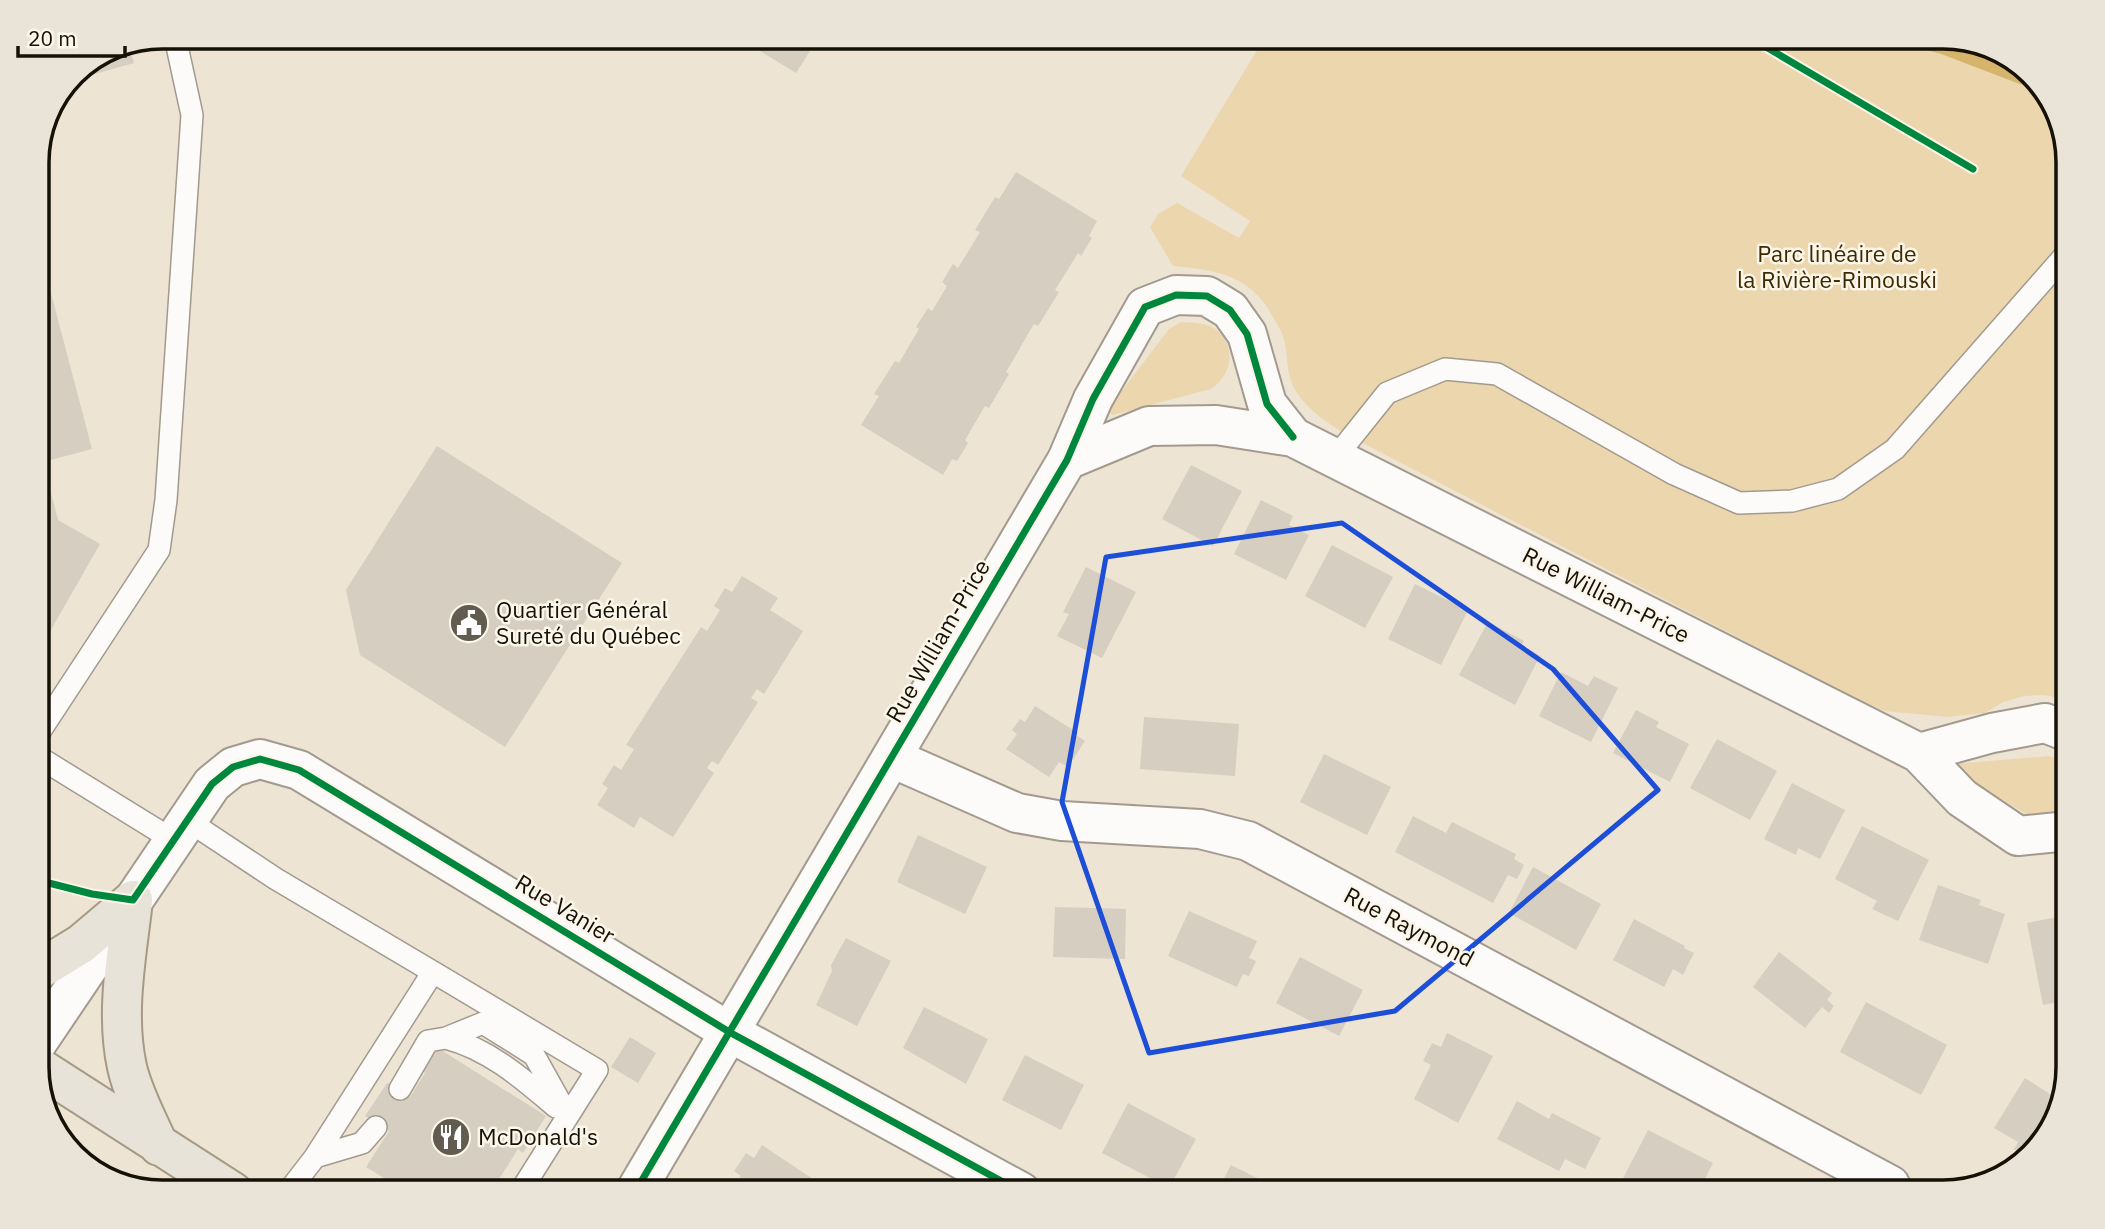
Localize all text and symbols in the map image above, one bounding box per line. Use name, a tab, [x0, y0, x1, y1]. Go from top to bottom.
scale bar	[18, 14, 124, 58]
text: 20 m	[28, 24, 77, 52]
park label: Parc linéaire de la Rivière-Rimouski	[1737, 238, 1937, 294]
street label: Rue William-Price	[1518, 539, 1695, 649]
street label: Rue William-Price	[878, 553, 996, 728]
place label: Quartier Général Sureté du Québec	[496, 594, 681, 650]
public building icon: Quartier Général Sureté du Québec	[448, 602, 490, 644]
street label: Rue Vanier	[510, 867, 621, 950]
street label: Rue Raymond	[1339, 879, 1480, 973]
restaurant icon: McDonald's	[430, 1116, 472, 1158]
place label: McDonald's	[478, 1121, 598, 1151]

